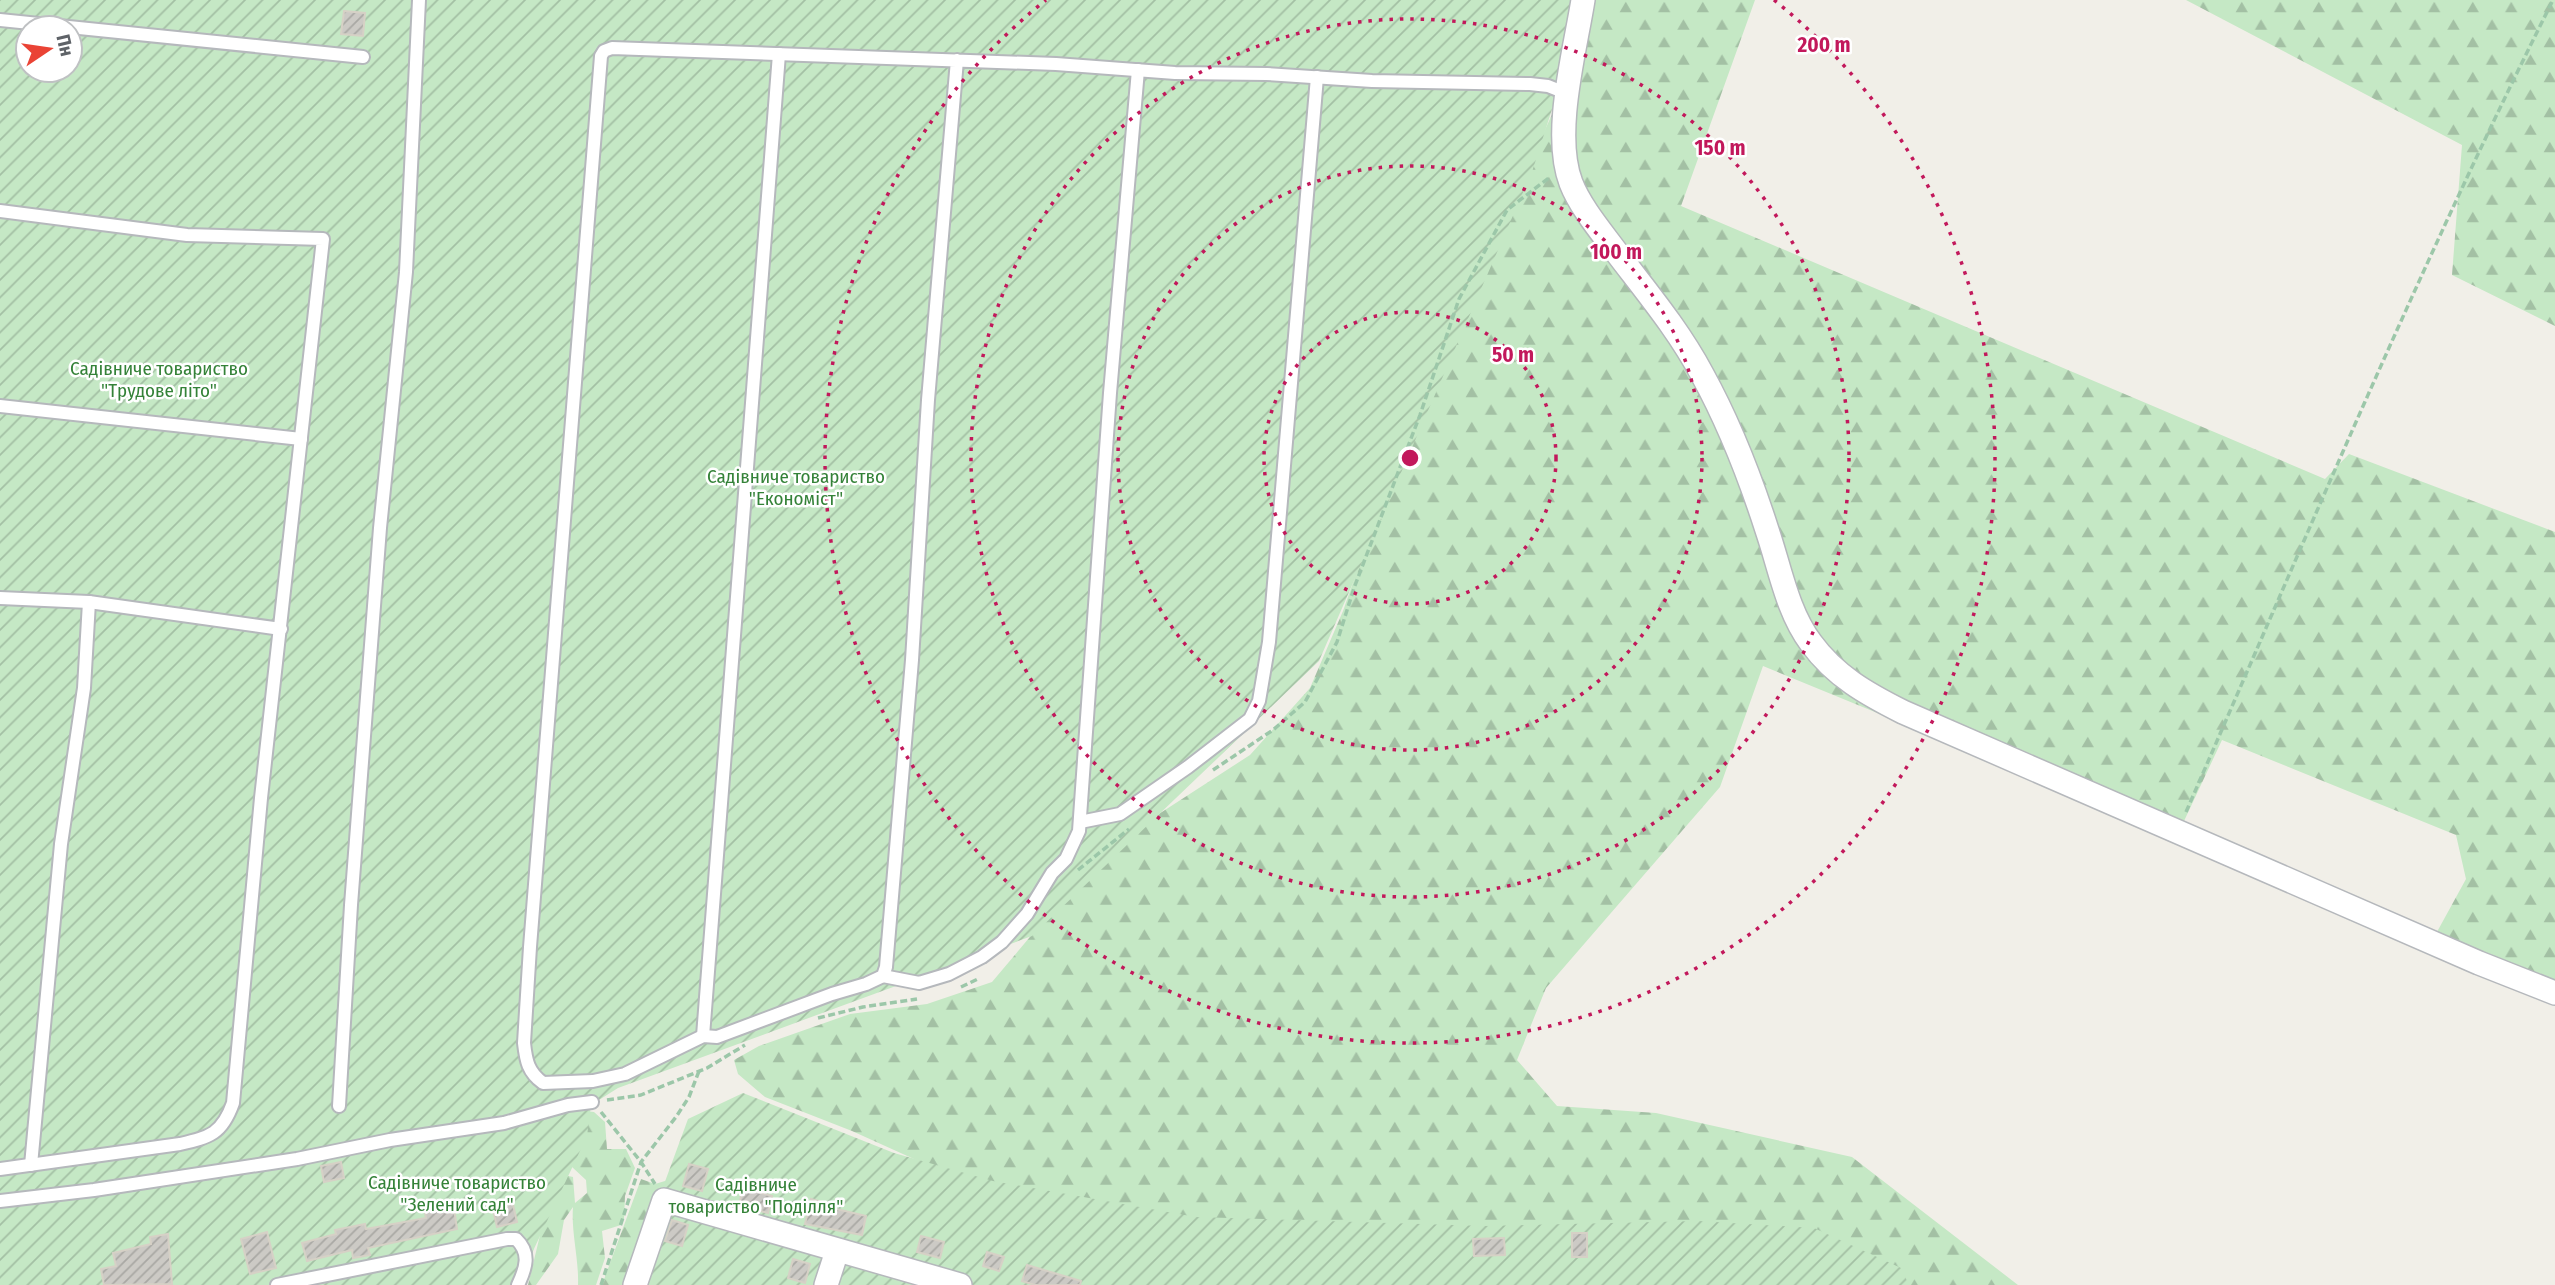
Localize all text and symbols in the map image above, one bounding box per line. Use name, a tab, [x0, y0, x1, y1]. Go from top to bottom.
north arrow	[14, 14, 84, 84]
text: Пн	[51, 32, 79, 58]
text: 200 m	[1796, 32, 1851, 58]
text: 150 m	[1694, 135, 1746, 161]
text: 100 m	[1590, 239, 1642, 265]
text: 50 m	[1492, 342, 1534, 368]
park label: Садівниче товариство "Трудове літо"	[70, 357, 248, 402]
centre of rings	[1398, 446, 1422, 470]
park label: Садівниче товариство "Економіст"	[707, 465, 885, 510]
park label: Садівниче товариство "Зелений сад"	[368, 1171, 546, 1216]
park label: Садівниче товариство "Поділля"	[669, 1173, 843, 1218]

